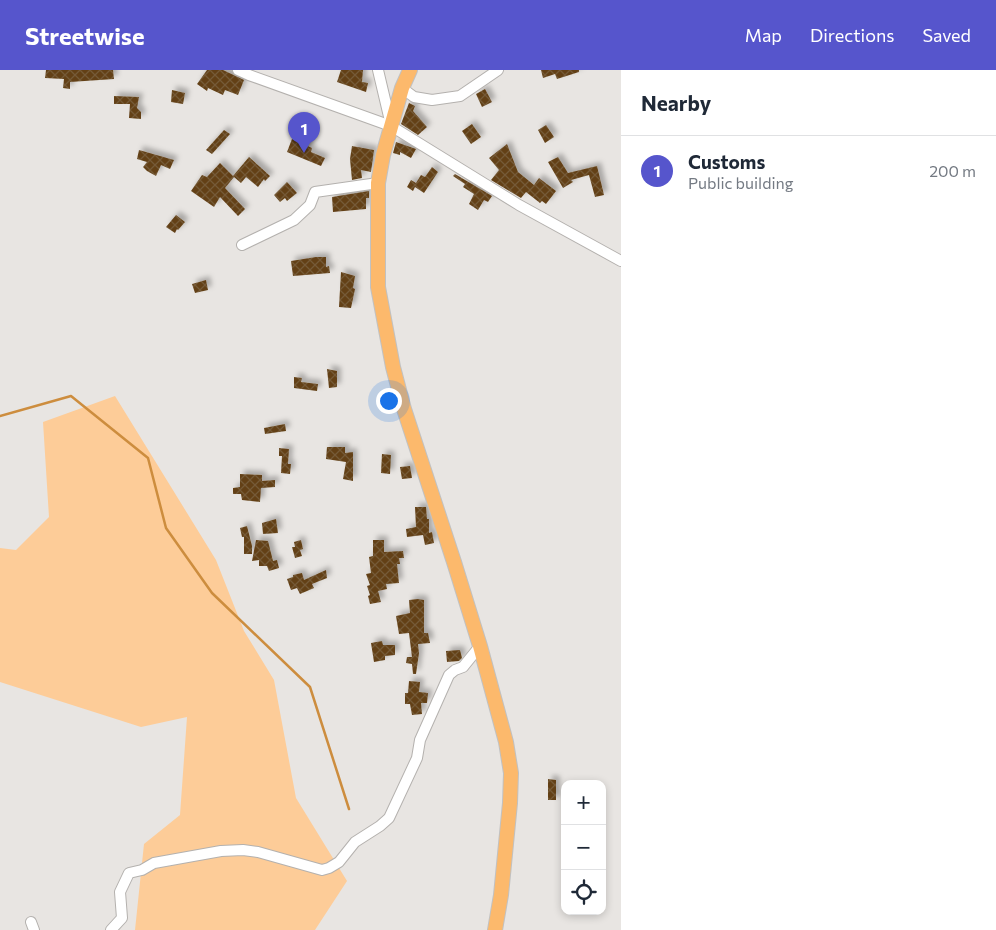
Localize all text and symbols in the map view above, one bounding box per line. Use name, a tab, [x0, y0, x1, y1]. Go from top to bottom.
text: Streetwise	[25, 21, 145, 50]
text: Map	[745, 24, 782, 46]
text: Directions	[810, 24, 894, 46]
text: Saved	[922, 24, 971, 46]
text: Nearby	[641, 90, 711, 115]
pin: 1	[288, 112, 320, 153]
text: Customs	[688, 150, 765, 173]
text: 1	[653, 161, 661, 180]
text: 200 m	[929, 161, 976, 180]
text: Public building	[688, 173, 793, 192]
your location	[376, 388, 402, 414]
map controls	[561, 780, 606, 915]
button: +	[561, 780, 606, 825]
button: −	[561, 825, 606, 870]
button: locate	[561, 870, 606, 915]

